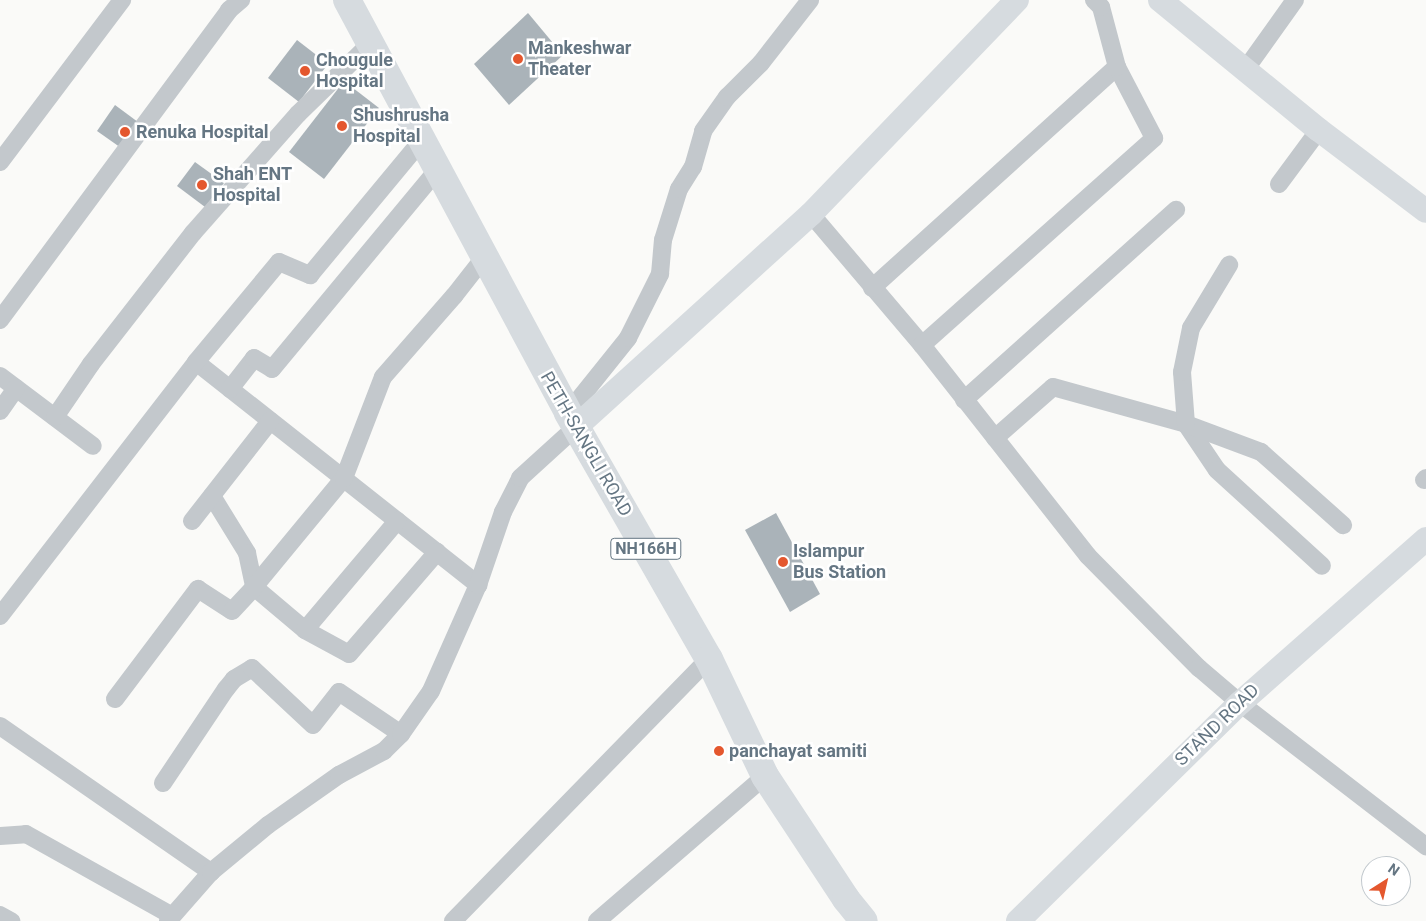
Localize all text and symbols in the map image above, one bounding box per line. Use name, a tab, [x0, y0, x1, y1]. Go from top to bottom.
place label: Mankeshwar Theater	[528, 38, 631, 80]
place label: Chougule Hospital	[316, 50, 393, 92]
marker: Mankeshwar Theater	[512, 53, 524, 65]
marker: Chougule Hospital	[298, 64, 312, 78]
place label: Shushrusha Hospital	[353, 105, 449, 148]
marker: Shushrusha Hospital	[335, 119, 349, 133]
place label: Renuka Hospital	[136, 121, 269, 143]
marker: Renuka Hospital	[118, 125, 132, 139]
place label: Shah ENT Hospital	[213, 164, 292, 206]
marker: Shah ENT Hospital	[195, 178, 209, 192]
street label: PETH-SANGLI ROAD	[536, 368, 636, 520]
road number: NH166H	[610, 536, 682, 562]
place label: Islampur Bus Station	[793, 541, 886, 584]
marker: Islampur Bus Station	[777, 556, 789, 568]
street label: STAND ROAD	[1170, 680, 1264, 770]
place label: panchayat samiti	[729, 740, 867, 762]
marker: panchayat samiti	[713, 745, 725, 757]
north arrow	[1361, 856, 1411, 906]
text: N	[1385, 860, 1403, 879]

